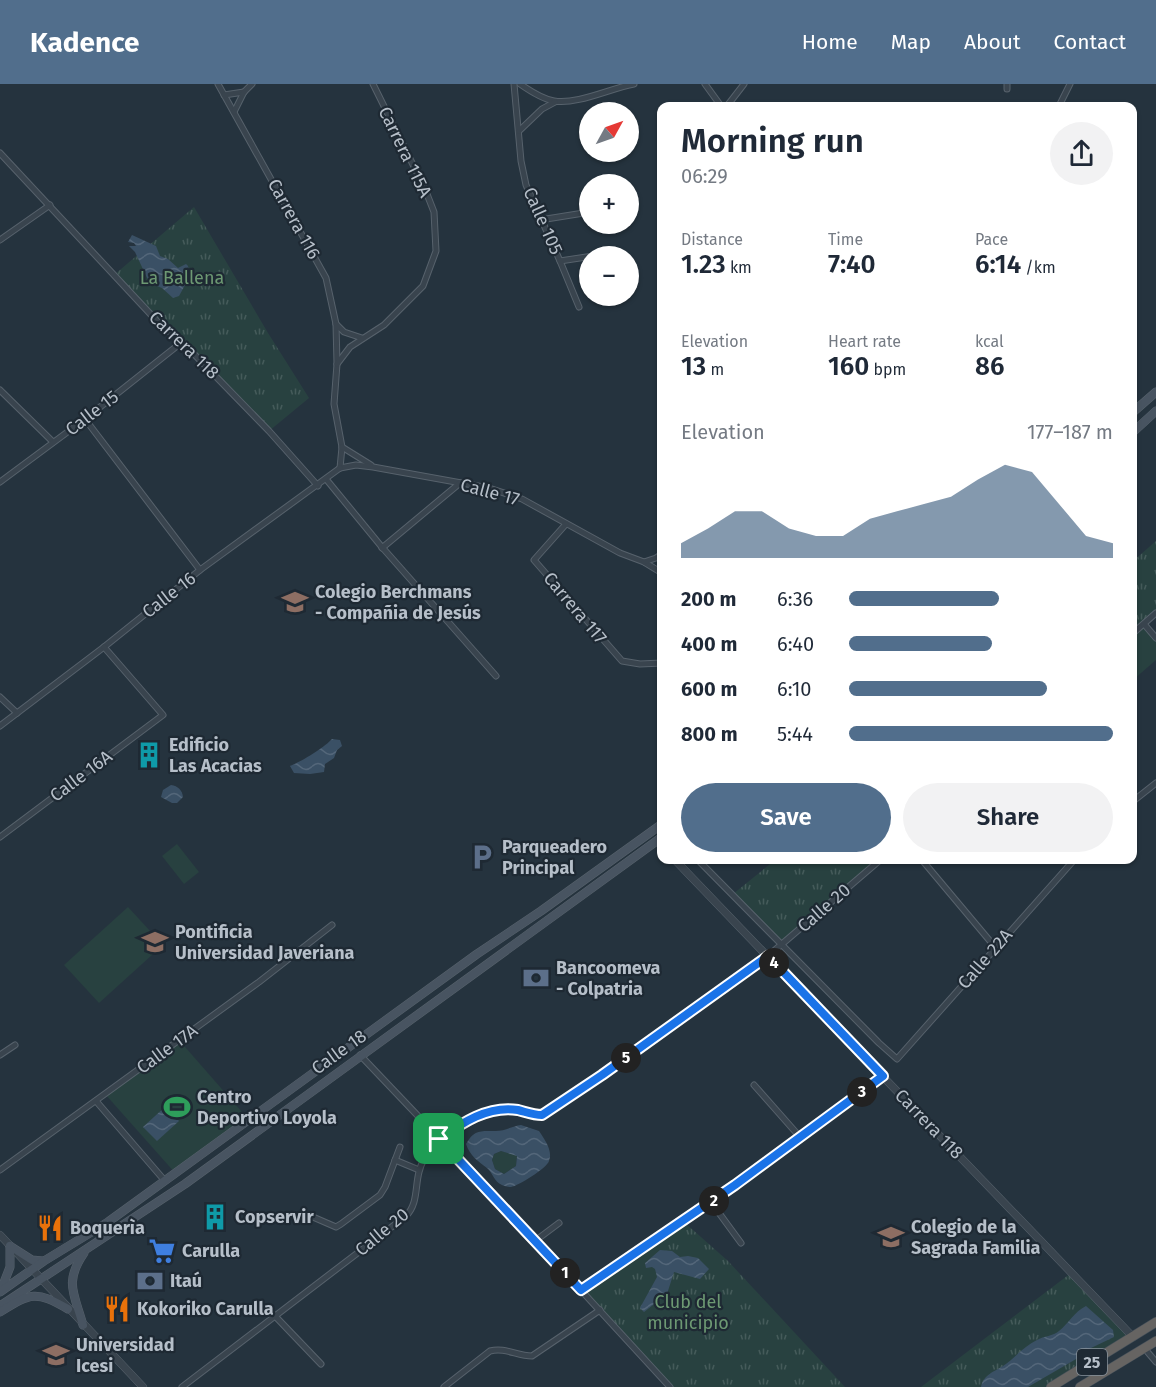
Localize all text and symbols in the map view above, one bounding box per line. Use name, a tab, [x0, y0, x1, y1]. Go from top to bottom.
text: Kadence	[30, 26, 140, 59]
text: Home	[802, 29, 858, 55]
text: Map	[891, 29, 931, 55]
text: About	[964, 29, 1021, 55]
text: Contact	[1054, 29, 1126, 55]
north arrow	[579, 102, 639, 162]
map controls	[579, 102, 639, 306]
street label: Carrera 115A	[374, 103, 437, 202]
text: Morning run	[681, 121, 864, 161]
button: share	[1050, 122, 1113, 185]
text: 06:29	[681, 164, 728, 188]
button: +	[579, 174, 639, 234]
street label: Carrera 116	[263, 175, 325, 263]
street label: Calle 105	[518, 184, 568, 258]
text: Distance	[681, 230, 743, 249]
text: Time	[828, 230, 863, 249]
text: Pace	[975, 230, 1008, 249]
button: −	[579, 246, 639, 306]
text: 1.23	[681, 249, 726, 280]
text: 7:40	[828, 249, 876, 280]
text: 6:14	[975, 249, 1021, 280]
text: km	[726, 258, 752, 277]
text: /km	[1021, 258, 1056, 277]
park label: La Ballena	[140, 267, 224, 289]
street label: Carrera 118	[144, 306, 224, 384]
text: Elevation	[681, 332, 748, 351]
text: Heart rate	[828, 332, 901, 351]
text: kcal	[975, 332, 1004, 351]
text: 13	[681, 351, 706, 382]
text: 160	[828, 351, 869, 382]
text: 86	[975, 351, 1004, 382]
text: m	[706, 360, 724, 379]
text: bpm	[869, 360, 906, 379]
street label: Calle 15	[61, 385, 123, 441]
text: Elevation	[681, 420, 765, 444]
text: 177–187 m	[1027, 420, 1113, 444]
street label: Calle 17	[458, 474, 522, 510]
street label: Calle 16	[138, 567, 200, 623]
street label: Carrera 117	[539, 568, 611, 648]
place label: Colegio Berchmans - Compañia de Jesús	[315, 581, 481, 624]
school or university icon: Colegio Berchmans - Compañia de Jesús	[280, 587, 310, 617]
text: 200 m	[681, 587, 736, 611]
text: 6:36	[777, 587, 813, 611]
text: 400 m	[681, 632, 737, 656]
text: 6:40	[777, 632, 814, 656]
text: 600 m	[681, 677, 737, 701]
text: 6:10	[777, 677, 811, 701]
text: 800 m	[681, 722, 738, 746]
text: 5:44	[777, 722, 813, 746]
place label: Edificio Las Acacias	[169, 734, 262, 777]
building icon: Edificio Las Acacias	[134, 740, 164, 770]
street label: Calle 16A	[46, 745, 117, 807]
button: Save	[681, 783, 891, 852]
button: Share	[903, 783, 1113, 852]
place label: Parqueadero Principal	[502, 836, 607, 879]
parking icon: Parqueadero Principal	[467, 842, 497, 872]
street label: Calle 20	[793, 879, 855, 937]
place label: Pontificia Universidad Javeriana	[175, 921, 355, 964]
street label: Calle 22A	[953, 924, 1018, 994]
school or university icon: Pontificia Universidad Javeriana	[140, 927, 170, 957]
pin: 4	[759, 948, 789, 978]
text: 4	[769, 953, 779, 972]
place label: Bancoomeva - Colpatria	[556, 957, 660, 1000]
bank icon: Bancoomeva - Colpatria	[521, 963, 551, 993]
street label: Calle 17A	[132, 1019, 202, 1079]
street label: Calle 18	[307, 1025, 371, 1079]
pin: 5	[611, 1043, 641, 1073]
text: 5	[622, 1048, 630, 1067]
pin: 3	[847, 1077, 877, 1107]
text: 3	[858, 1082, 866, 1101]
street label: Carrera 118	[890, 1084, 968, 1164]
place label: Centro Deportivo Loyola	[197, 1086, 337, 1129]
sports icon: Centro Deportivo Loyola	[162, 1092, 192, 1122]
pin	[413, 1113, 464, 1164]
icon: arrive	[422, 1122, 455, 1155]
pin: 2	[699, 1186, 729, 1216]
text: 2	[710, 1191, 718, 1210]
building icon: Copservir	[200, 1202, 230, 1232]
street label: Calle 20	[351, 1203, 413, 1261]
place label: Copservir	[235, 1206, 314, 1228]
restaurant icon: Boquerìa	[35, 1213, 65, 1243]
place label: Colegio de la Sagrada Familia	[911, 1216, 1041, 1259]
place label: Boquerìa	[70, 1217, 145, 1239]
school or university icon: Colegio de la Sagrada Familia	[876, 1222, 906, 1252]
supermarket icon: Carulla	[147, 1236, 177, 1266]
place label: Carulla	[182, 1240, 240, 1262]
pin: 1	[550, 1258, 580, 1288]
text: 1	[561, 1263, 569, 1282]
bank icon: Itaú	[135, 1266, 165, 1296]
place label: Itaú	[170, 1270, 202, 1292]
park label: Club del municipio	[647, 1291, 729, 1334]
restaurant icon: Kokoriko Carulla	[102, 1294, 132, 1324]
place label: Kokoriko Carulla	[137, 1298, 274, 1320]
place label: Universidad Icesi	[76, 1334, 174, 1377]
school or university icon: Universidad Icesi	[41, 1340, 71, 1370]
road number: 25	[1077, 1349, 1107, 1375]

